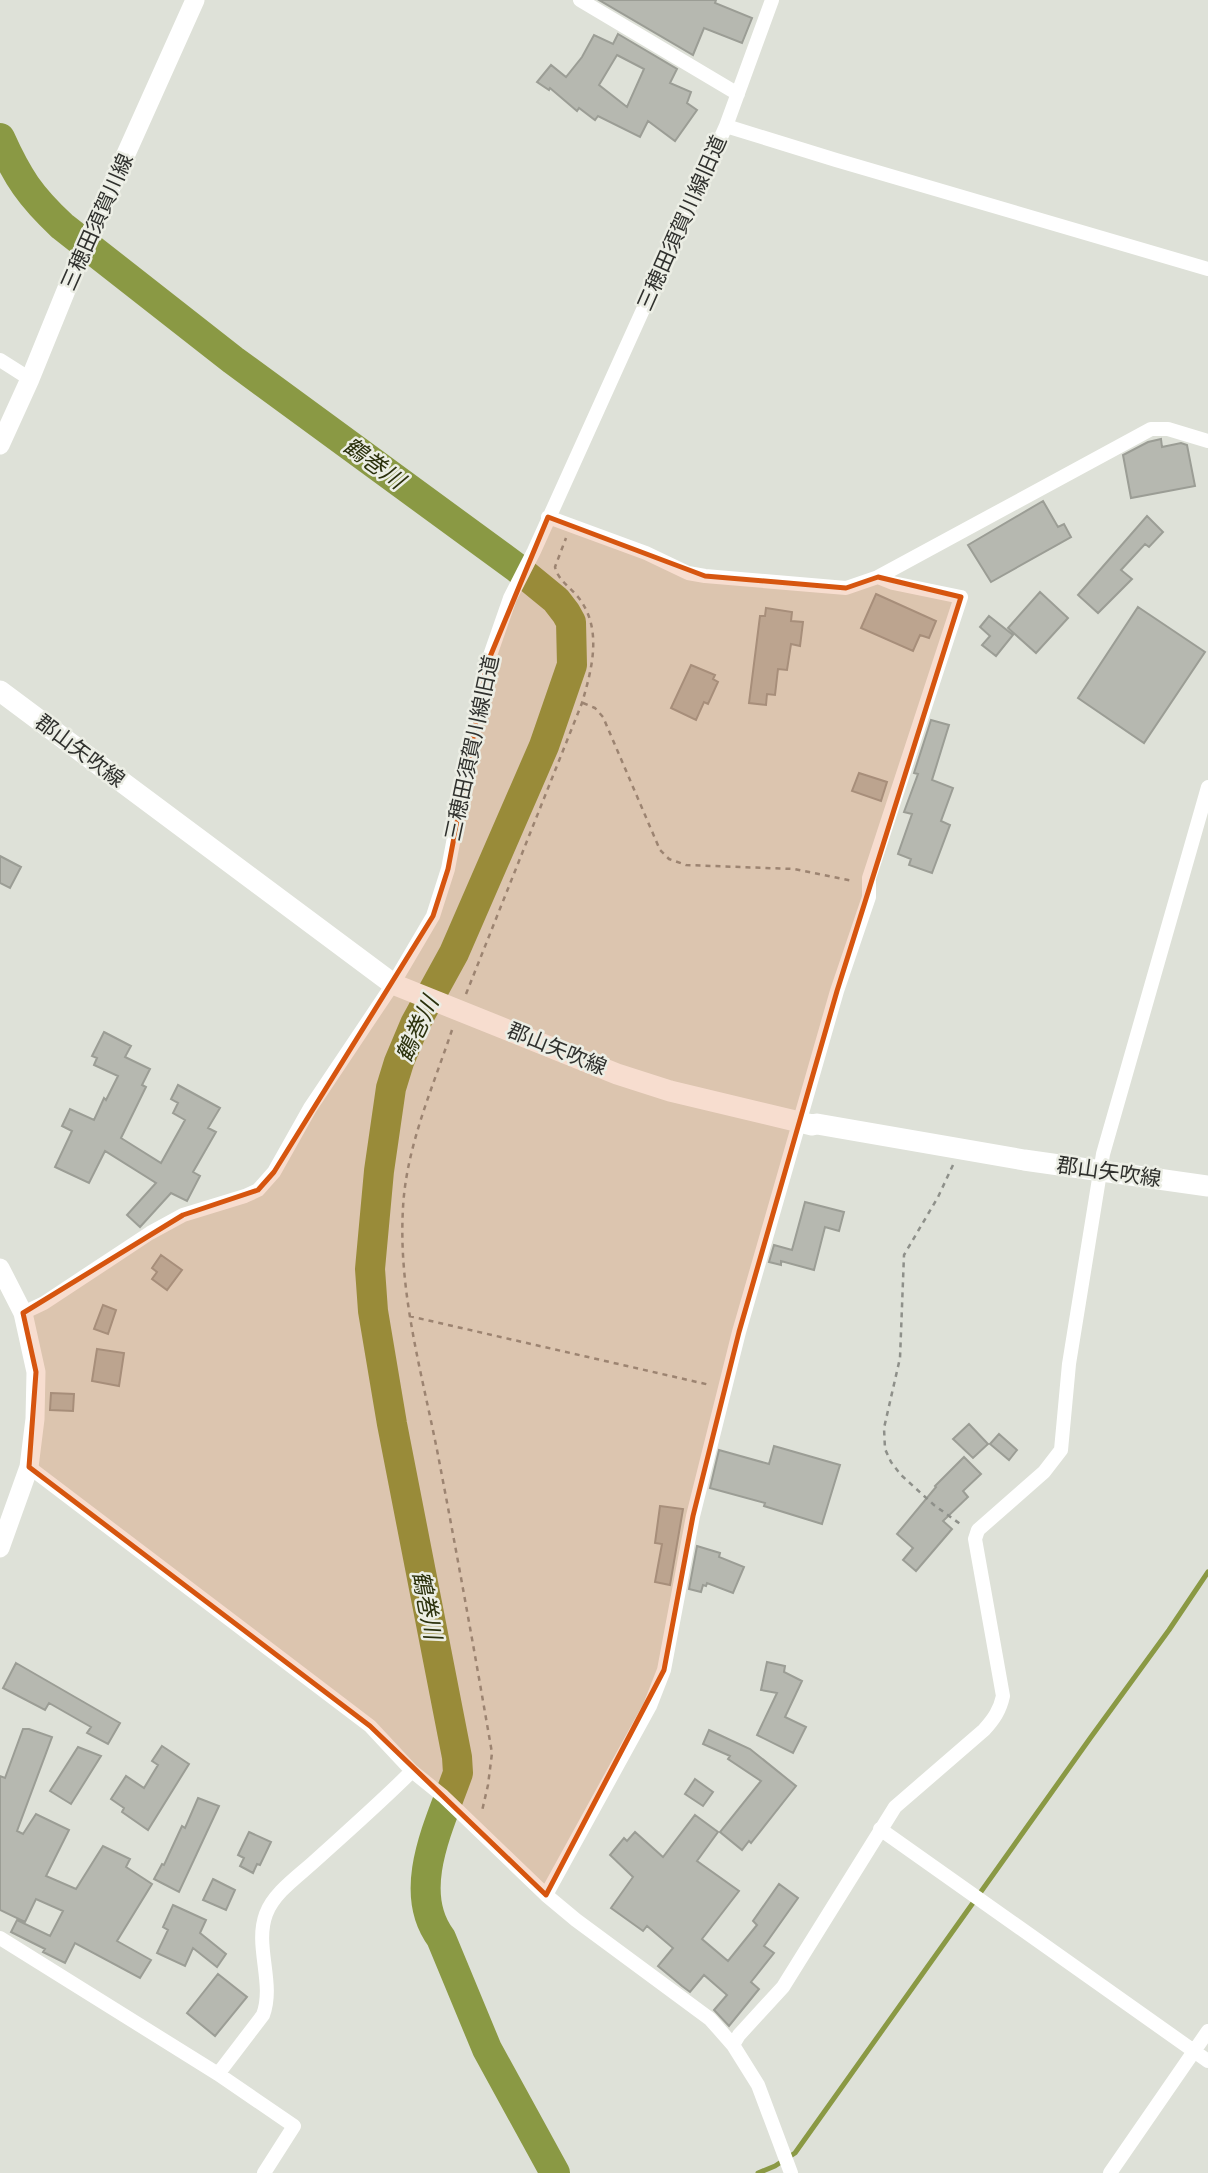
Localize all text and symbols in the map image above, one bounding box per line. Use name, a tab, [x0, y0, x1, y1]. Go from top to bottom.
street label: 三穂田須賀川線旧道	[632, 131, 732, 315]
street label: 三穂田須賀川線	[55, 150, 139, 294]
water label: 鶴巻川	[338, 431, 413, 496]
street label: 三穂田須賀川線旧道	[440, 653, 504, 843]
street label: 郡山矢吹線	[30, 709, 130, 793]
water label: 鶴巻川	[390, 989, 446, 1066]
street label: 郡山矢吹線	[503, 1017, 611, 1081]
street label: 郡山矢吹線	[1055, 1152, 1163, 1192]
water label: 鶴巻川	[407, 1568, 448, 1644]

